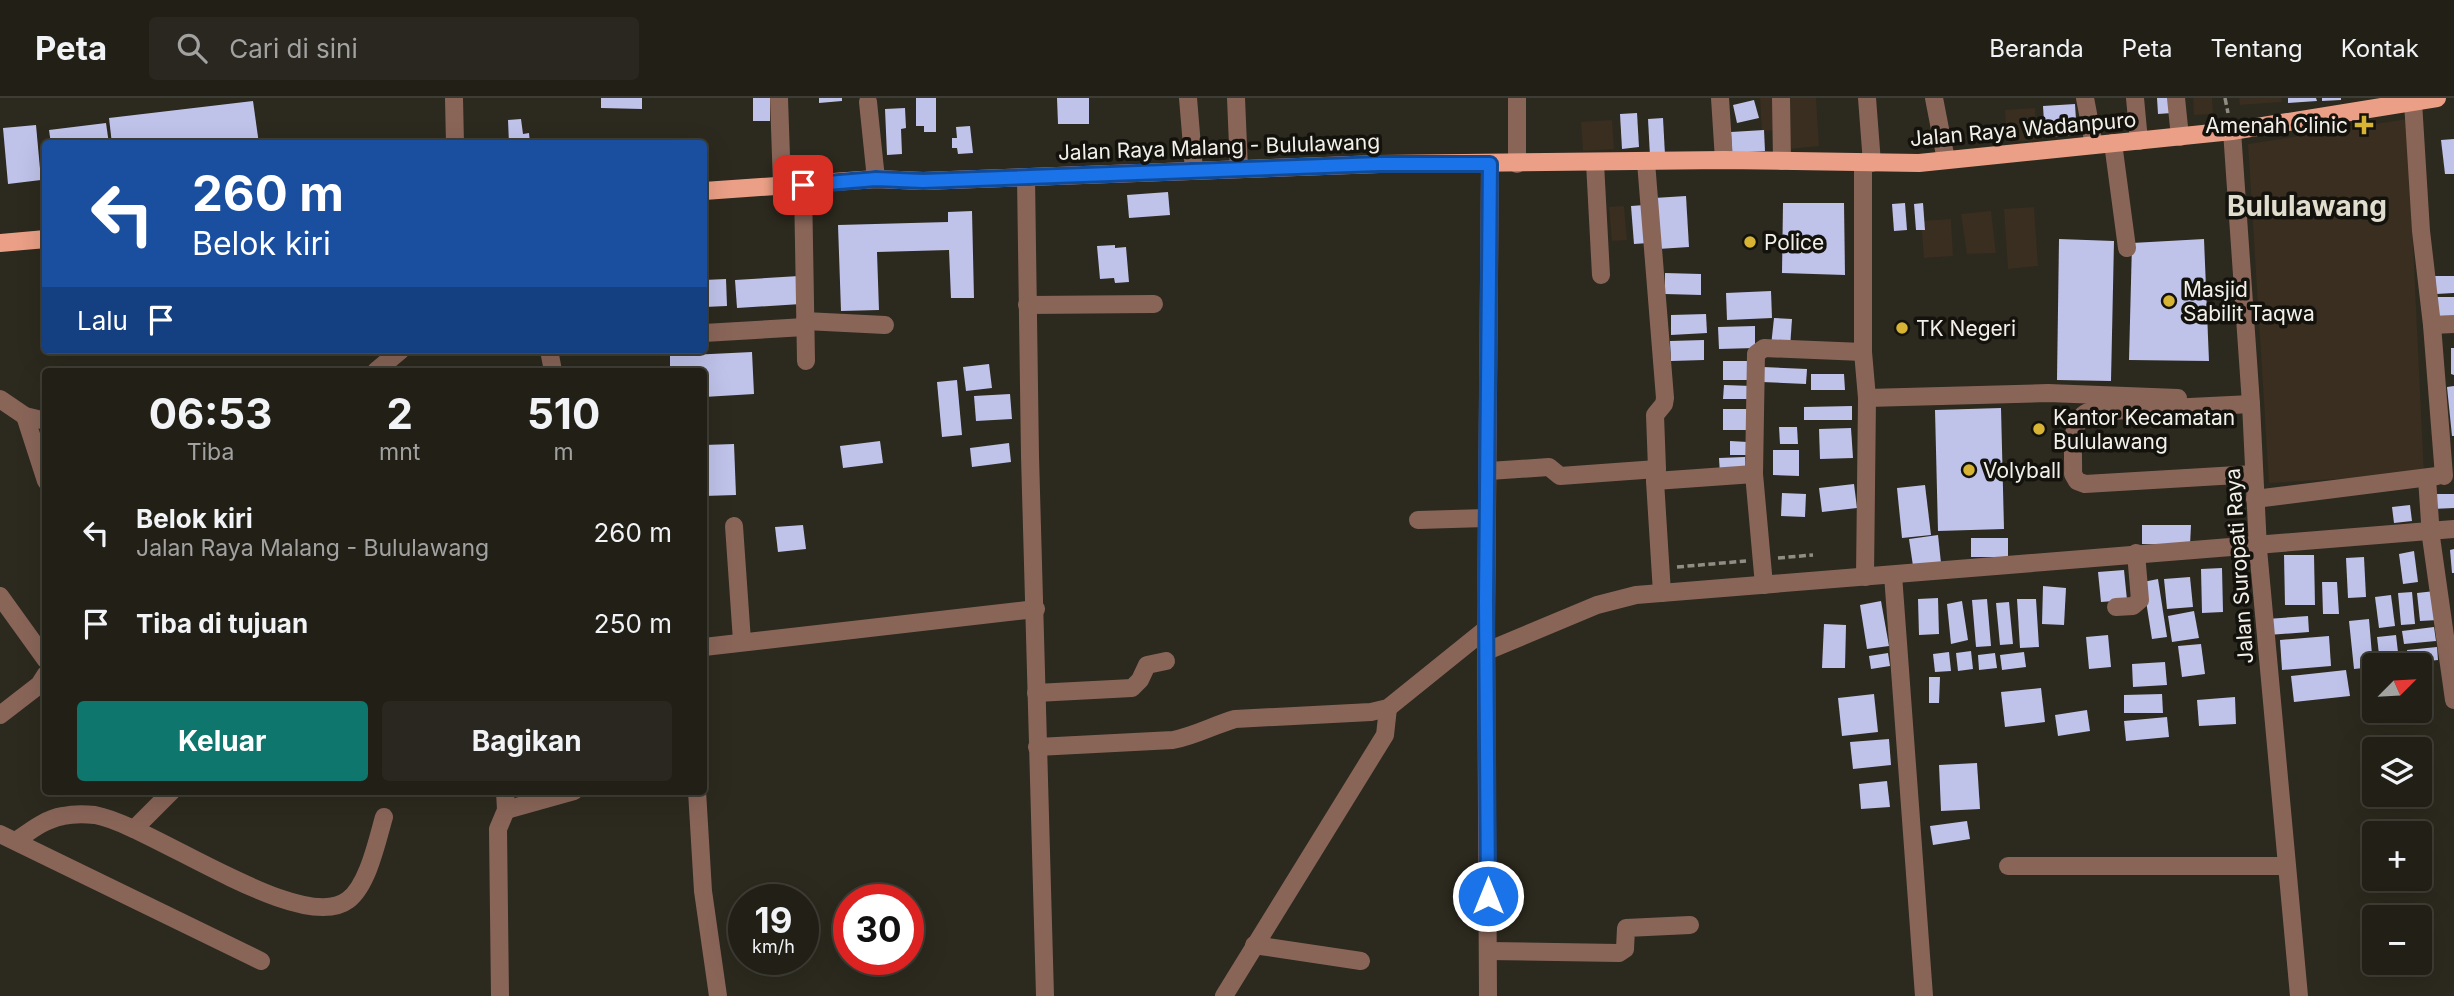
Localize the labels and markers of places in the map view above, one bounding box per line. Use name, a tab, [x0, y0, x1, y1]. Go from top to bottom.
place label: Amenah Clinic	[2205, 113, 2348, 138]
marker: Amenah Clinic	[2354, 115, 2374, 135]
pin	[773, 155, 833, 215]
place label: Police	[1764, 230, 1824, 255]
marker: Police	[1742, 234, 1758, 250]
place label: Masjid Sabilit Taqwa	[2183, 277, 2315, 326]
marker: Masjid Sabilit Taqwa	[2161, 293, 2177, 309]
place label: TK Negeri	[1916, 316, 2016, 341]
marker: TK Negeri	[1894, 320, 1910, 336]
place label: Kantor Kecamatan Bululawang	[2053, 405, 2235, 454]
marker: Kantor Kecamatan Bululawang	[2031, 421, 2047, 437]
place label: Volyball	[1983, 458, 2061, 483]
marker: Volyball	[1961, 462, 1977, 478]

